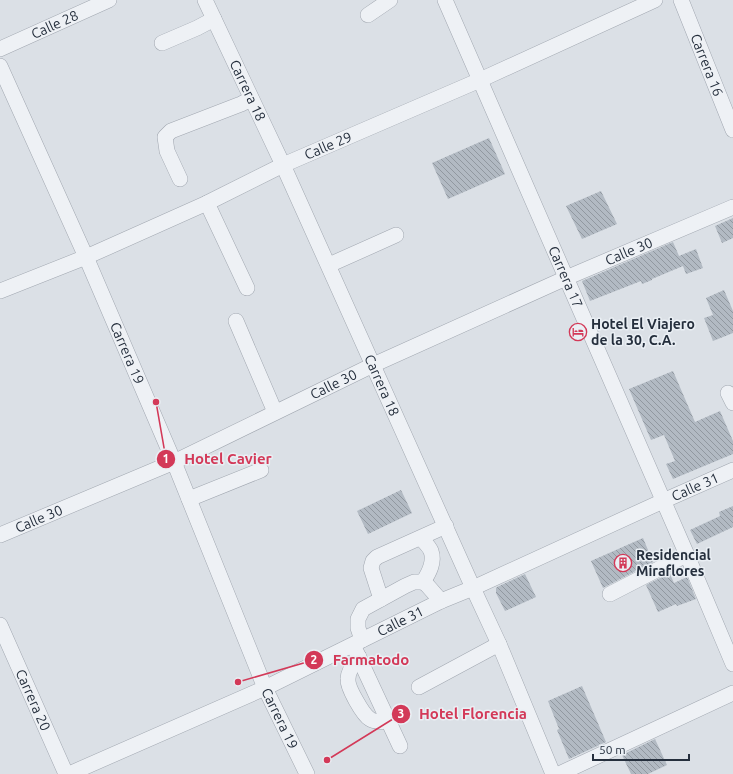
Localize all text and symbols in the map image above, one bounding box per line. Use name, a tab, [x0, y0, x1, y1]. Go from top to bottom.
street label: Calle 28	[29, 7, 81, 42]
street label: Carrera 16	[687, 32, 727, 99]
street label: Carrera 18	[226, 57, 269, 124]
street label: Calle 29	[302, 128, 354, 163]
street label: Calle 30	[603, 234, 655, 268]
street label: Carrera 17	[545, 244, 586, 310]
place label: Hotel El Viajero de la 30, C.A.	[591, 316, 695, 348]
street label: Carrera 19	[107, 320, 148, 386]
hotel icon: Hotel El Viajero de la 30, C.A.	[568, 322, 588, 342]
street label: Carrera 18	[361, 352, 403, 419]
street label: Calle 30	[307, 366, 359, 402]
callout: Hotel Cavier	[156, 445, 280, 472]
text: Hotel Cavier	[184, 450, 273, 467]
text: 1	[163, 452, 169, 465]
street label: Calle 31	[669, 469, 721, 504]
street label: Calle 30	[13, 502, 65, 536]
place label: Residencial Miraflores	[636, 547, 711, 579]
building icon: Residencial Miraflores	[613, 553, 633, 573]
street label: Calle 31	[374, 603, 426, 639]
callout: Farmatodo	[304, 647, 417, 674]
text: Farmatodo	[333, 651, 409, 668]
text: 2	[311, 653, 318, 666]
street label: Carrera 20	[13, 667, 54, 733]
street label: Carrera 19	[258, 685, 301, 751]
callout: Hotel Florencia	[391, 701, 535, 728]
text: Hotel Florencia	[419, 705, 527, 722]
text: 3	[398, 707, 404, 720]
scale bar	[593, 736, 689, 762]
text: 50 m	[599, 743, 626, 756]

